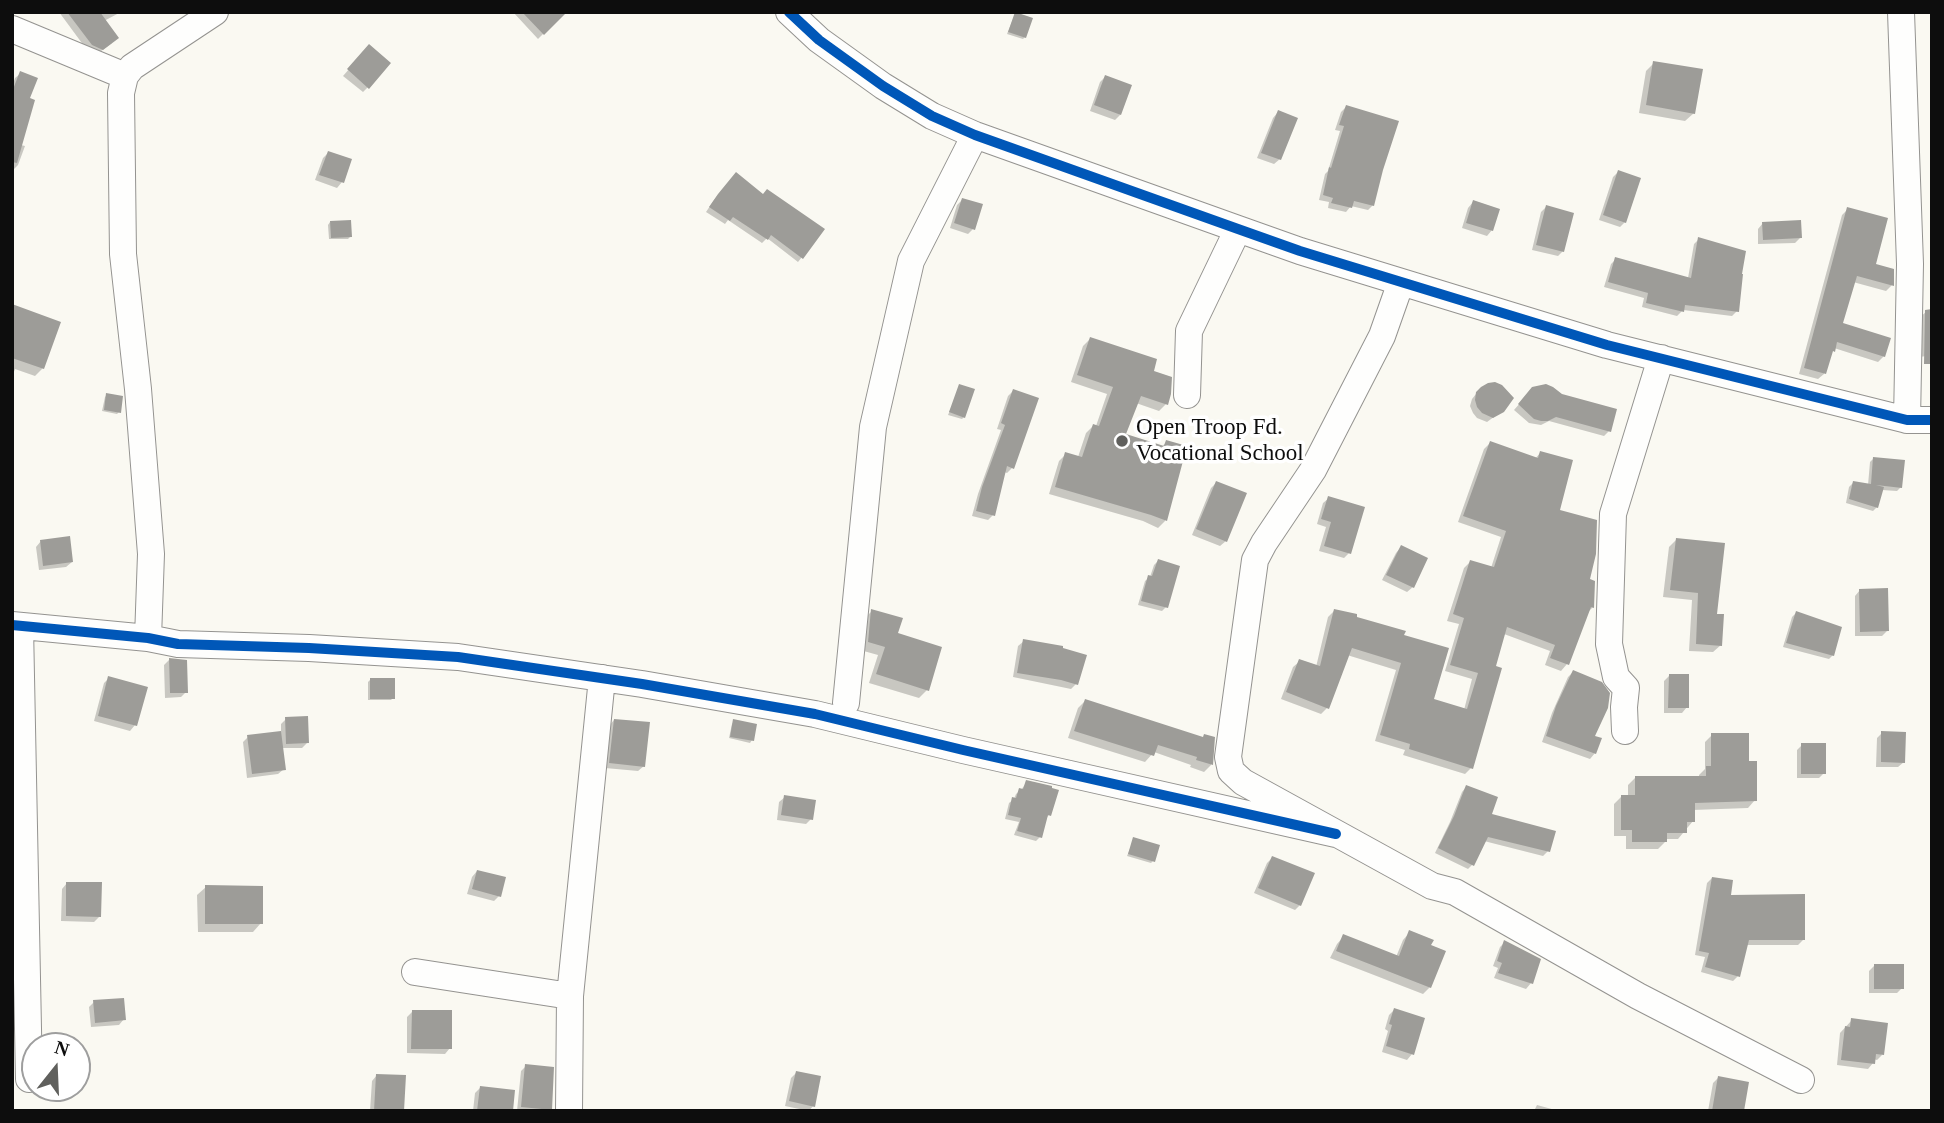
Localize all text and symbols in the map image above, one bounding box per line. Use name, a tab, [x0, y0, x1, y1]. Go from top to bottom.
place label: Open Troop Fd. Vocational School	[1136, 414, 1304, 468]
marker: Open Troop Fd. Vocational School	[1114, 433, 1130, 449]
north arrow	[21, 1032, 91, 1102]
text: N	[52, 1036, 72, 1061]

